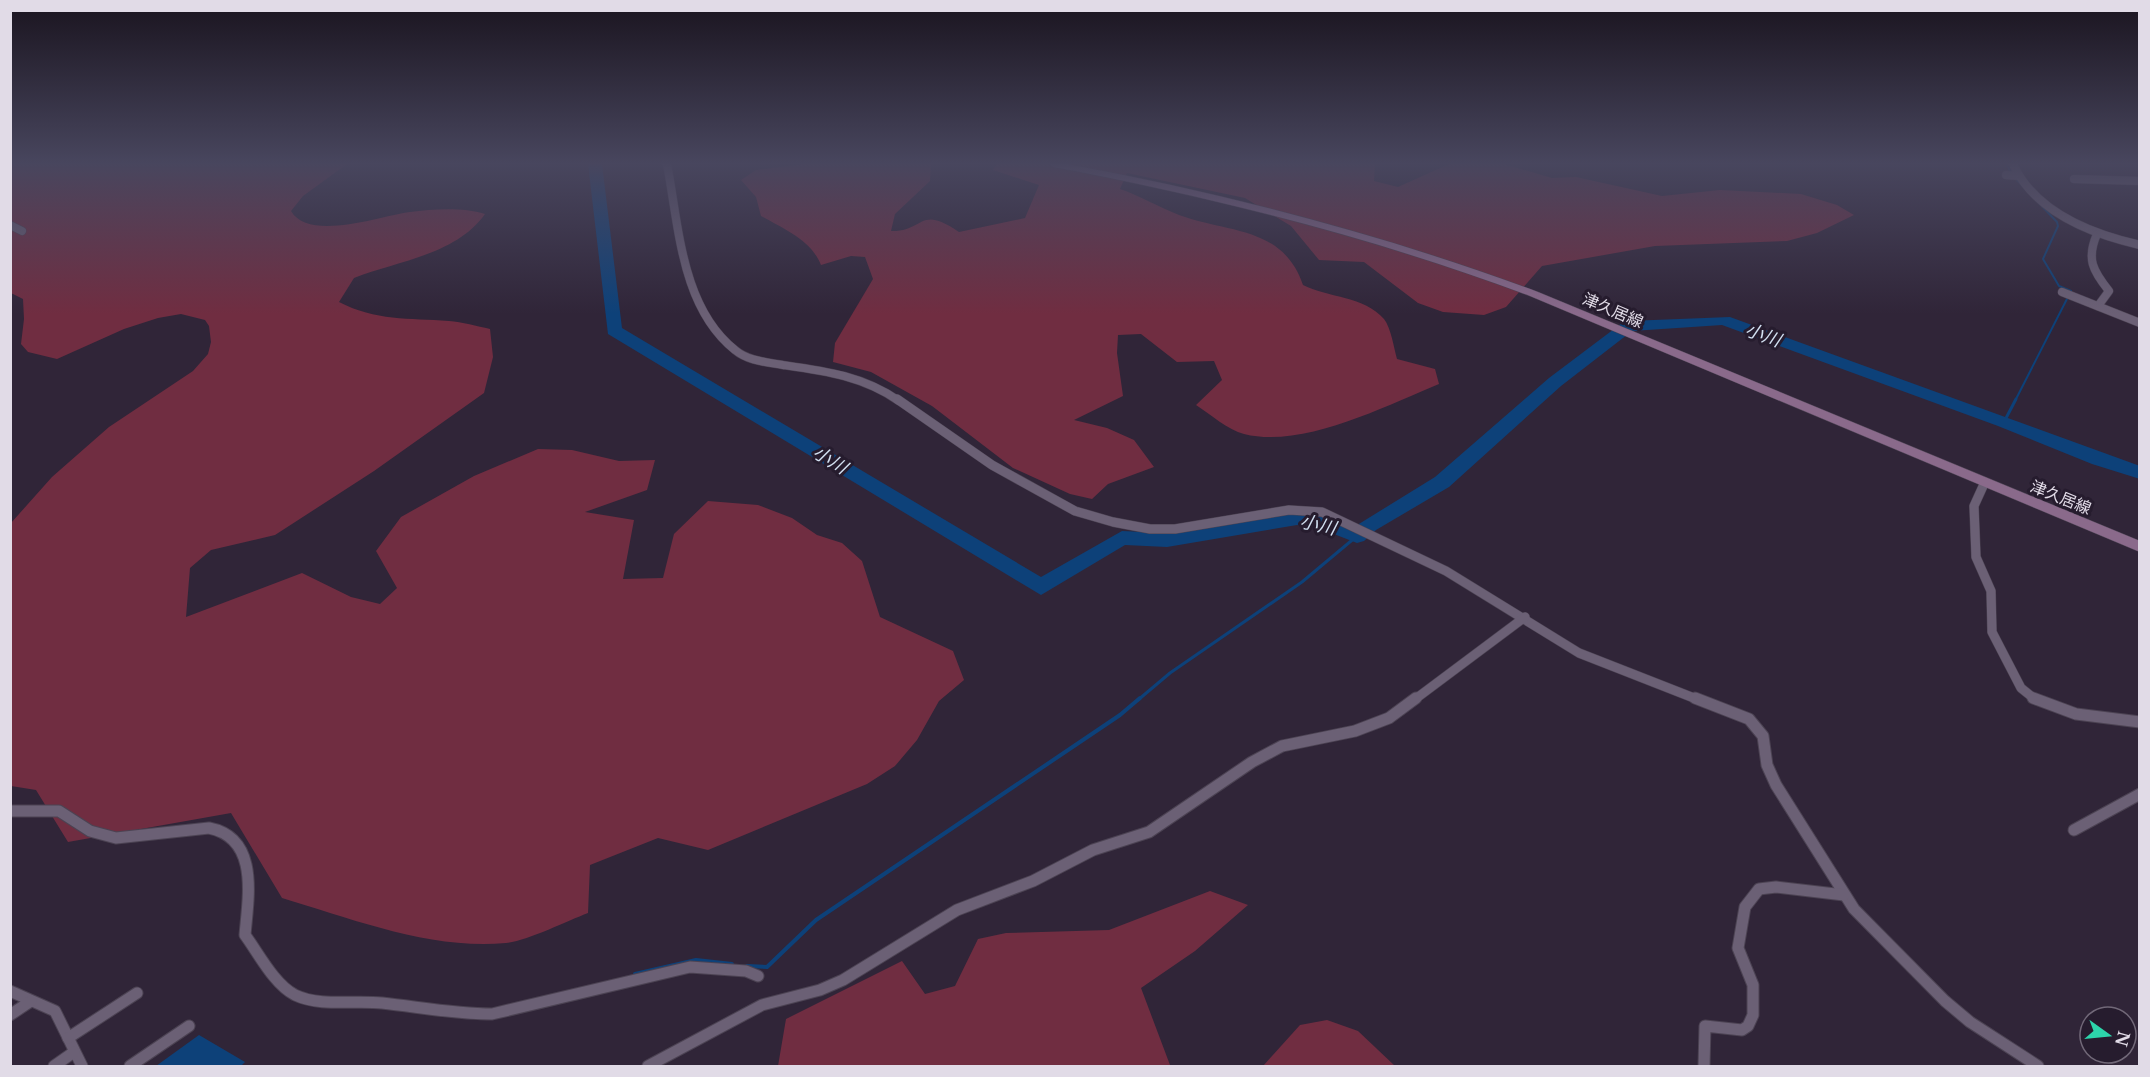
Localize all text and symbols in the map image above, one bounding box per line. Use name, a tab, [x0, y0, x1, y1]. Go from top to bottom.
street label: 津久居線	[1580, 288, 1646, 332]
water label: 小川	[1742, 319, 1786, 352]
water label: 小川	[809, 441, 853, 480]
street label: 津久居線	[2028, 476, 2094, 518]
water label: 小川	[1298, 510, 1340, 540]
north arrow	[2078, 1005, 2138, 1065]
text: N	[2111, 1029, 2134, 1049]

